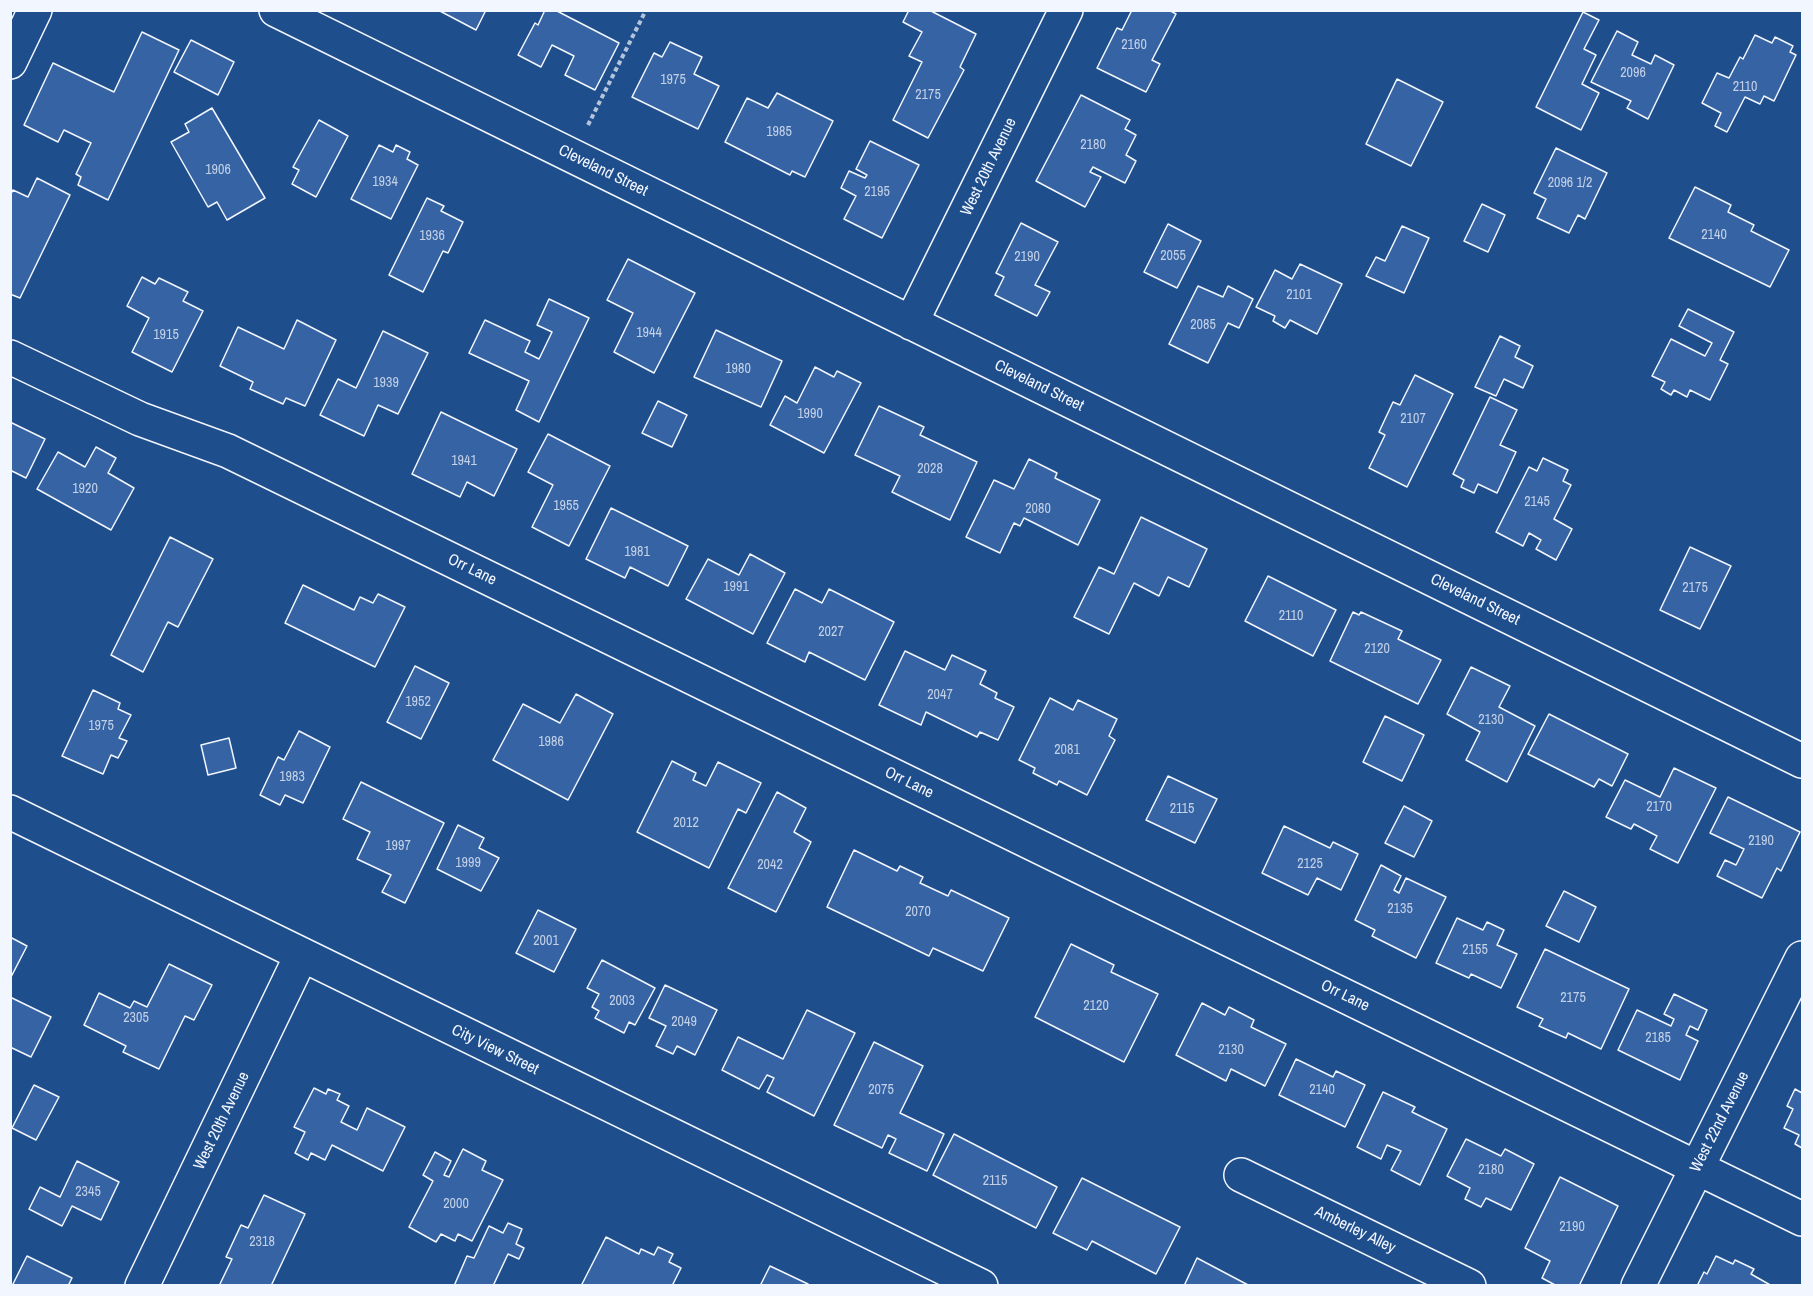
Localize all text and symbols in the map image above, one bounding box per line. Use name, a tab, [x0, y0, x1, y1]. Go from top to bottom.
house number: 2160	[1121, 37, 1147, 53]
house number: 2096	[1620, 65, 1646, 81]
house number: 1975	[660, 72, 686, 88]
house number: 2110	[1733, 79, 1757, 95]
house number: 2175	[915, 87, 941, 103]
street label: West 20th Avenue	[957, 115, 1021, 219]
house number: 1985	[766, 124, 792, 140]
house number: 2180	[1080, 137, 1106, 153]
street label: Cleveland Street	[555, 141, 651, 201]
house number: 1906	[205, 162, 231, 178]
house number: 1934	[372, 174, 398, 190]
house number: 2096 1/2	[1548, 175, 1592, 191]
house number: 2195	[864, 184, 890, 200]
house number: 2140	[1701, 227, 1727, 243]
house number: 1936	[419, 228, 445, 244]
house number: 2055	[1160, 248, 1186, 264]
house number: 2190	[1014, 249, 1040, 265]
house number: 2101	[1286, 287, 1312, 303]
house number: 2085	[1190, 317, 1216, 333]
house number: 1944	[636, 325, 662, 341]
house number: 1915	[153, 327, 179, 343]
street label: Cleveland Street	[991, 356, 1087, 416]
house number: 1980	[725, 361, 751, 377]
house number: 1939	[373, 375, 399, 391]
house number: 1990	[797, 406, 823, 422]
house number: 2107	[1400, 411, 1426, 427]
house number: 1941	[451, 453, 477, 469]
house number: 2028	[917, 461, 943, 477]
house number: 1920	[72, 481, 98, 497]
house number: 2145	[1524, 494, 1550, 510]
house number: 1955	[553, 498, 579, 514]
house number: 2080	[1025, 501, 1051, 517]
house number: 1981	[624, 544, 650, 560]
street label: Orr Lane	[445, 550, 499, 590]
street label: Cleveland Street	[1427, 570, 1523, 630]
house number: 1991	[723, 579, 749, 595]
house number: 2175	[1682, 580, 1708, 596]
house number: 2110	[1279, 608, 1303, 624]
house number: 2027	[818, 624, 844, 640]
house number: 2120	[1364, 641, 1390, 657]
house number: 2047	[927, 687, 953, 703]
house number: 1952	[405, 694, 431, 710]
house number: 2130	[1478, 712, 1504, 728]
house number: 1975	[88, 718, 114, 734]
house number: 1986	[538, 734, 564, 750]
house number: 2081	[1054, 742, 1080, 758]
street label: Orr Lane	[882, 763, 936, 803]
house number: 1983	[279, 769, 305, 785]
house number: 2170	[1646, 799, 1672, 815]
house number: 2115	[1170, 801, 1194, 817]
house number: 2012	[673, 815, 699, 831]
house number: 2190	[1748, 833, 1774, 849]
house number: 1997	[385, 838, 411, 854]
house number: 1999	[455, 855, 481, 871]
house number: 2125	[1297, 856, 1323, 872]
house number: 2042	[757, 857, 783, 873]
house number: 2135	[1387, 901, 1413, 917]
house number: 2070	[905, 904, 931, 920]
house number: 2001	[533, 933, 559, 949]
house number: 2155	[1462, 942, 1488, 958]
street label: Orr Lane	[1318, 976, 1372, 1016]
house number: 2175	[1560, 990, 1586, 1006]
house number: 2003	[609, 993, 635, 1009]
house number: 2120	[1083, 998, 1109, 1014]
house number: 2305	[123, 1010, 149, 1026]
house number: 2049	[671, 1014, 697, 1030]
street label: City View Street	[448, 1021, 542, 1079]
house number: 2185	[1645, 1030, 1671, 1046]
house number: 2130	[1218, 1042, 1244, 1058]
street label: West 22nd Avenue	[1686, 1068, 1754, 1176]
street label: West 20th Avenue	[190, 1069, 254, 1173]
house number: 2075	[868, 1082, 894, 1098]
house number: 2140	[1309, 1082, 1335, 1098]
house number: 2180	[1478, 1162, 1504, 1178]
house number: 2115	[983, 1173, 1007, 1189]
house number: 2345	[75, 1184, 101, 1200]
house number: 2000	[443, 1196, 469, 1212]
street label: Amberley Alley	[1311, 1202, 1399, 1258]
house number: 2190	[1559, 1219, 1585, 1235]
house number: 2318	[249, 1234, 275, 1250]

